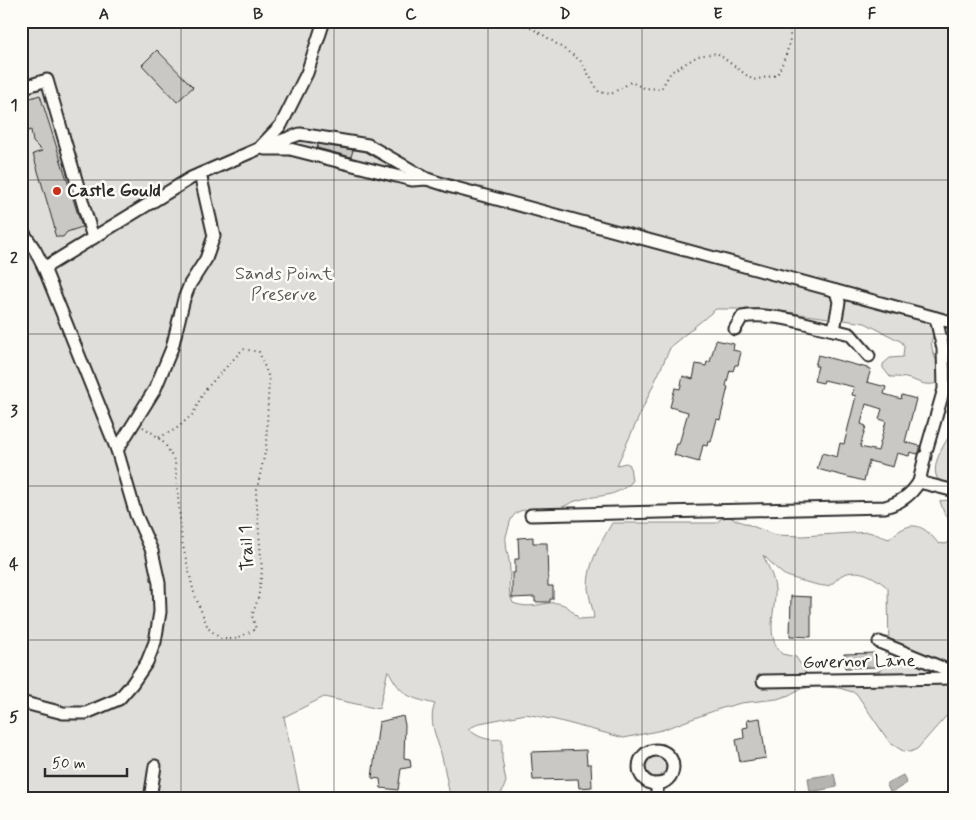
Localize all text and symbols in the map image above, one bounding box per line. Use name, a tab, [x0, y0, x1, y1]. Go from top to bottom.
text: A	[99, 4, 109, 25]
text: B	[253, 4, 263, 25]
text: C	[405, 4, 417, 25]
text: D	[559, 4, 571, 25]
text: E	[713, 4, 723, 25]
text: F	[868, 4, 877, 25]
text: 1	[10, 95, 18, 116]
place label: Castle Gould	[67, 179, 161, 203]
marker: Castle Gould	[51, 185, 63, 197]
text: 2	[10, 248, 18, 269]
park label: Sands Point Preserve	[235, 262, 333, 307]
text: 3	[10, 401, 18, 422]
street label: Trail 1	[234, 525, 260, 571]
text: 4	[9, 554, 19, 575]
street label: Governor Lane	[802, 649, 916, 675]
text: 5	[9, 707, 19, 728]
scale bar	[45, 745, 128, 777]
text: 50 m	[52, 754, 86, 774]

